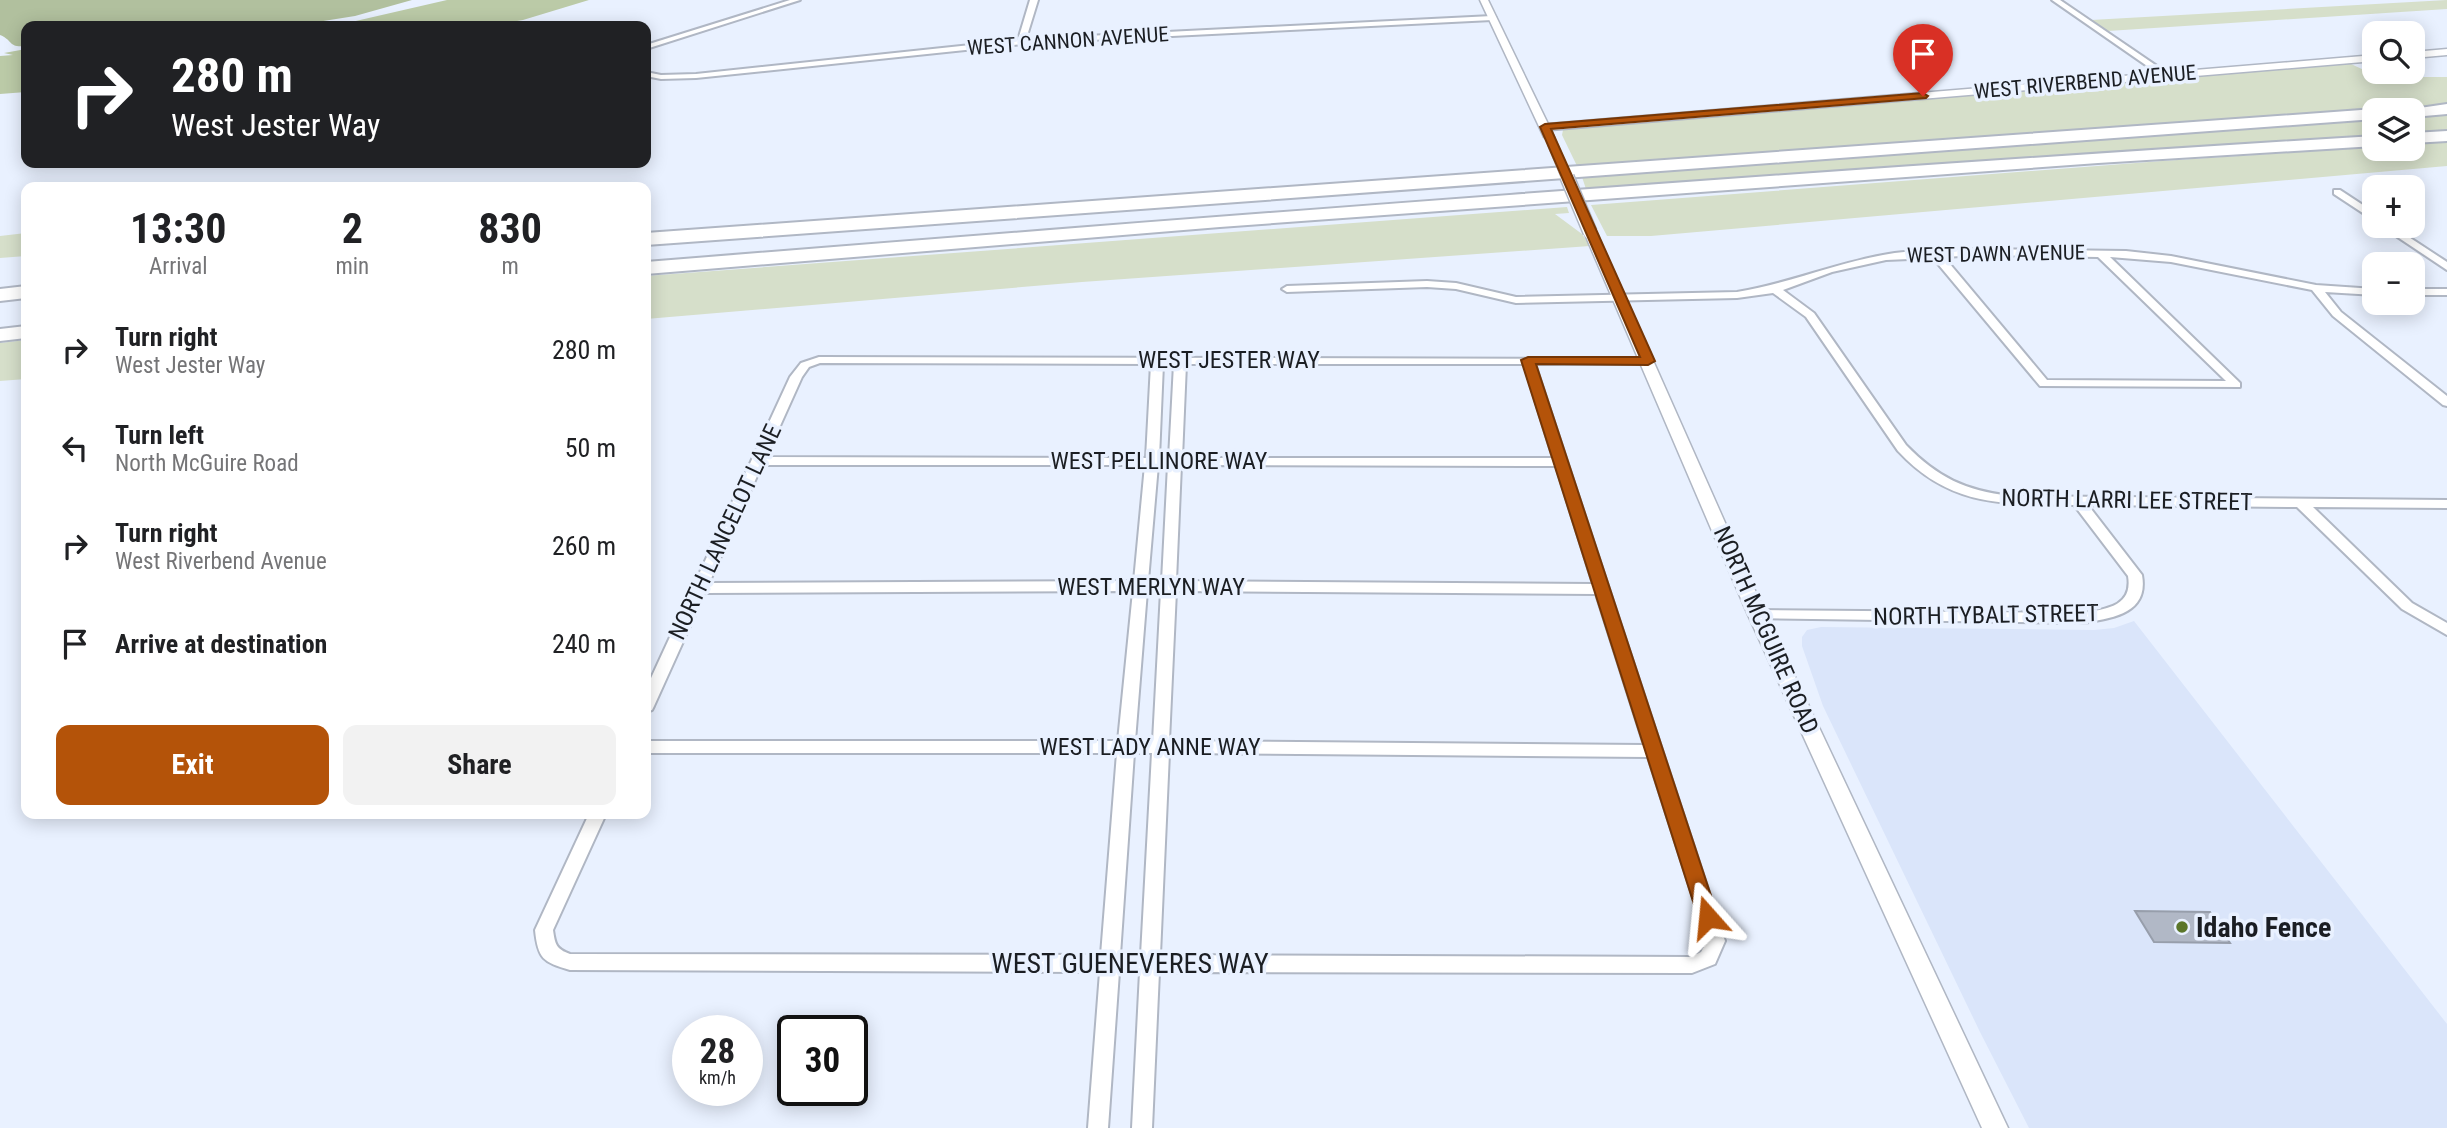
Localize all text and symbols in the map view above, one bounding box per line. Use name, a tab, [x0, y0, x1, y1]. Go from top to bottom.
map controls	[2362, 21, 2425, 315]
button: search	[2362, 21, 2425, 84]
street label: WEST CANNON AVENUE	[966, 22, 1170, 60]
pin	[1893, 24, 1953, 96]
icon: arrive	[1904, 35, 1942, 73]
text: 280 m	[171, 47, 293, 104]
icon: right	[56, 49, 147, 140]
street label: WEST RIVERBEND AVENUE	[1973, 60, 2197, 104]
button: layers	[2362, 98, 2425, 161]
text: West Jester Way	[171, 106, 380, 144]
button: +	[2362, 175, 2425, 238]
text: 13:30	[130, 204, 226, 253]
text: 2	[342, 204, 363, 253]
text: 830	[478, 204, 542, 253]
street label: WEST DAWN AVENUE	[1907, 240, 2085, 268]
button: −	[2362, 252, 2425, 315]
text: Arrival	[149, 253, 207, 280]
text: min	[335, 253, 369, 280]
text: m	[501, 253, 519, 280]
text: Turn right	[115, 322, 217, 352]
icon: right	[56, 331, 94, 369]
text: 280 m	[552, 335, 616, 365]
street label: WEST JESTER WAY	[1138, 346, 1320, 374]
text: West Jester Way	[115, 352, 265, 379]
text: Turn left	[115, 420, 204, 450]
street label: NORTH LANCELOT LANE	[663, 420, 787, 644]
icon: left	[56, 429, 94, 467]
text: 50 m	[565, 433, 616, 463]
street label: WEST PELLINORE WAY	[1051, 447, 1268, 475]
text: North McGuire Road	[115, 450, 299, 477]
street label: NORTH LARRI LEE STREET	[2001, 484, 2253, 516]
text: Turn right	[115, 518, 217, 548]
street label: NORTH MCGUIRE ROAD	[1708, 522, 1824, 738]
icon: right	[56, 527, 94, 565]
text: 260 m	[552, 531, 616, 561]
text: West Riverbend Avenue	[115, 548, 327, 575]
street label: WEST MERLYN WAY	[1057, 573, 1245, 601]
street label: NORTH TYBALT STREET	[1873, 599, 2099, 631]
icon: arrive	[56, 625, 94, 663]
text: Arrive at destination	[115, 629, 327, 659]
text: 240 m	[552, 629, 616, 659]
button: Exit	[56, 725, 329, 805]
button: Share	[343, 725, 616, 805]
street label: WEST LADY ANNE WAY	[1039, 733, 1261, 761]
position arrow	[1671, 880, 1745, 954]
place label: Idaho Fence	[2196, 911, 2331, 944]
marker: Idaho Fence	[2174, 919, 2190, 935]
street label: WEST GUENEVERES WAY	[991, 947, 1269, 980]
speed limit sign: 30	[777, 1015, 868, 1106]
text: 28	[700, 1031, 735, 1072]
text: km/h	[699, 1067, 736, 1088]

